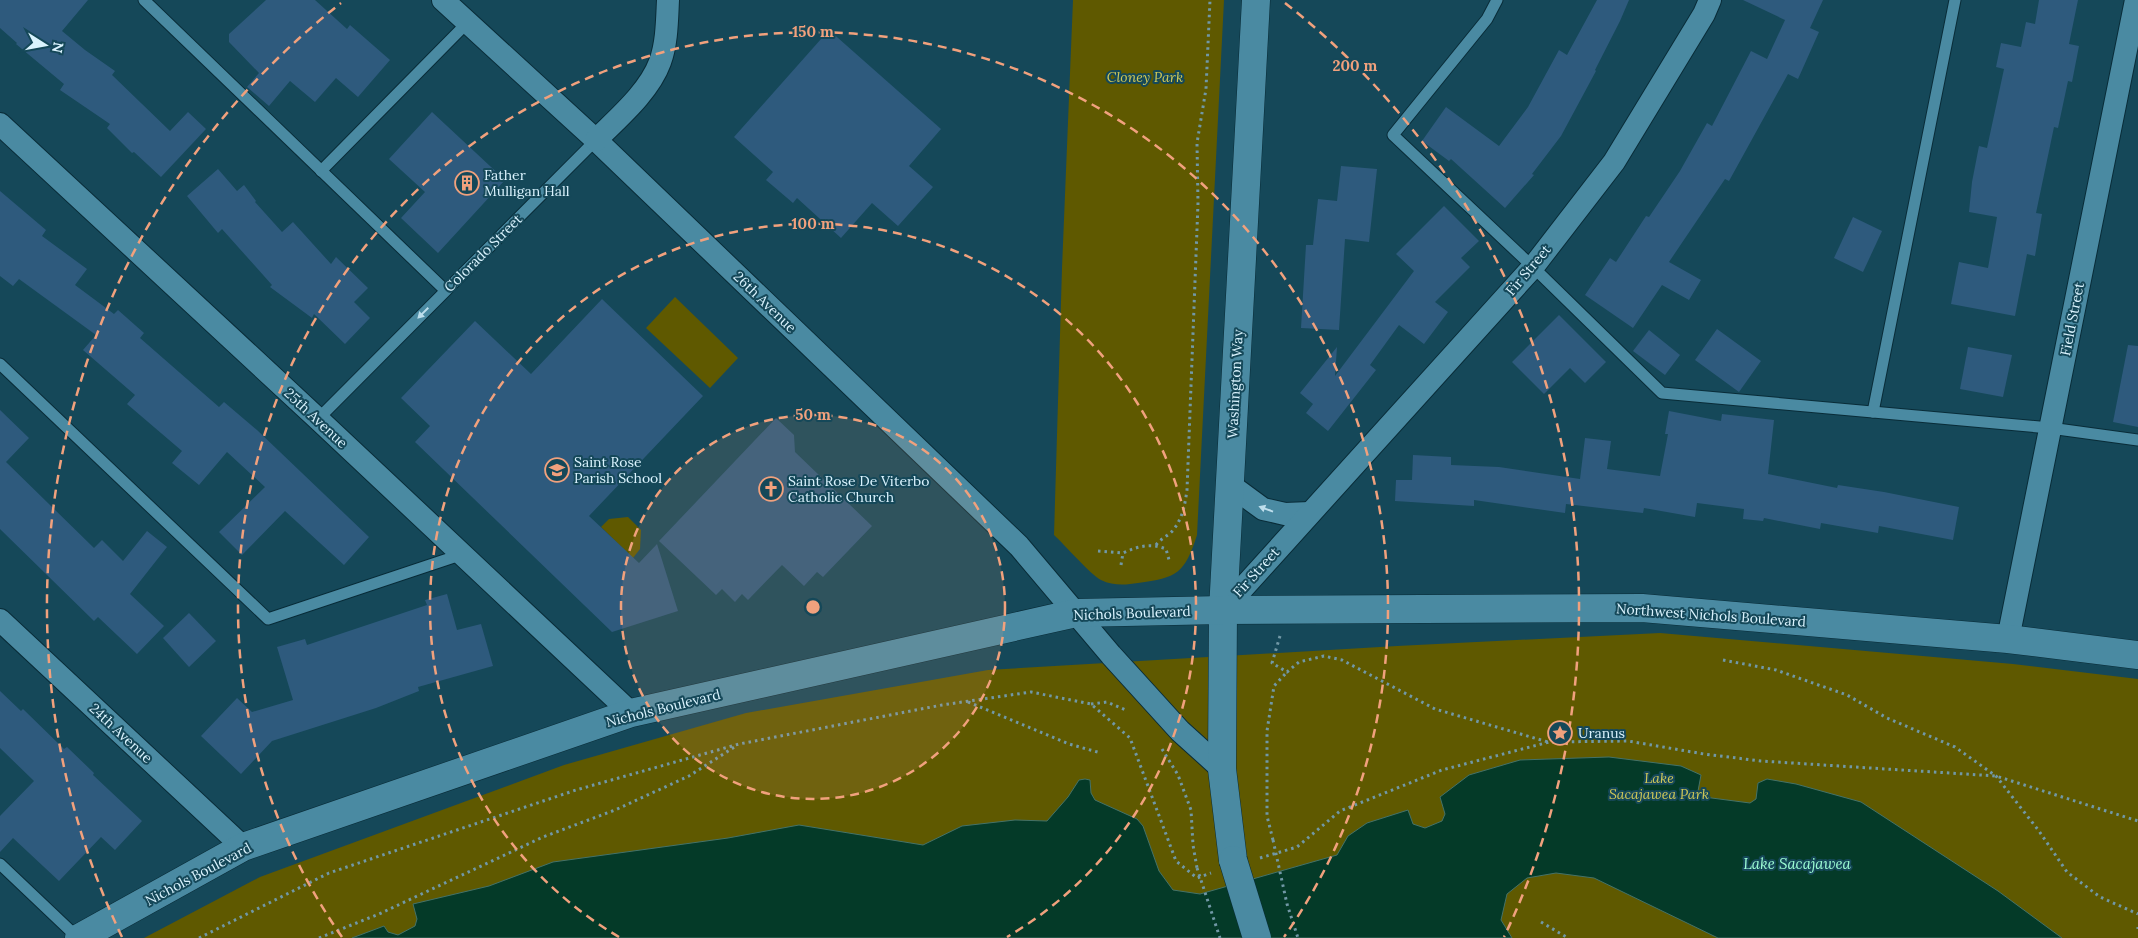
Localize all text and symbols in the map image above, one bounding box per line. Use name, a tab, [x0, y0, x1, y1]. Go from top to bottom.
north arrow	[20, 20, 70, 70]
text: 150 m	[792, 22, 834, 41]
text: N	[48, 40, 68, 55]
text: 200 m	[1333, 56, 1378, 75]
park label: Cloney Park	[1107, 68, 1183, 86]
place label: Father Mulligan Hall	[484, 166, 570, 200]
building icon: Father Mulligan Hall	[454, 170, 480, 196]
street label: Colorado Street	[440, 210, 526, 296]
text: 100 m	[792, 214, 835, 233]
street label: Fir Street	[1502, 240, 1555, 299]
street label: 26th Avenue	[730, 268, 801, 337]
street label: Field Street	[2056, 280, 2088, 357]
one-way arrow	[417, 306, 429, 318]
street label: Washington Way	[1223, 328, 1247, 439]
street label: 25th Avenue	[281, 384, 352, 452]
text: 50 m	[795, 405, 831, 424]
place label: Saint Rose Parish School	[574, 453, 662, 487]
school or university icon: Saint Rose Parish School	[544, 457, 570, 483]
place label: Saint Rose De Viterbo Catholic Church	[788, 472, 929, 506]
church icon: Saint Rose De Viterbo Catholic Church	[758, 476, 784, 502]
one-way arrow	[1258, 504, 1273, 512]
street label: Fir Street	[1229, 543, 1283, 601]
centre of rings	[804, 598, 822, 616]
street label: Northwest Nichols Boulevard	[1615, 599, 1807, 631]
street label: Nichols Boulevard	[1073, 602, 1191, 624]
street label: Nichols Boulevard	[604, 685, 722, 731]
street label: 24th Avenue	[86, 699, 157, 767]
place icon: Uranus	[1547, 720, 1573, 746]
place label: Uranus	[1578, 724, 1625, 742]
park label: Lake Sacajawea Park	[1609, 769, 1709, 803]
street label: Nichols Boulevard	[142, 838, 254, 910]
water label: Lake Sacajawea	[1743, 854, 1852, 873]

